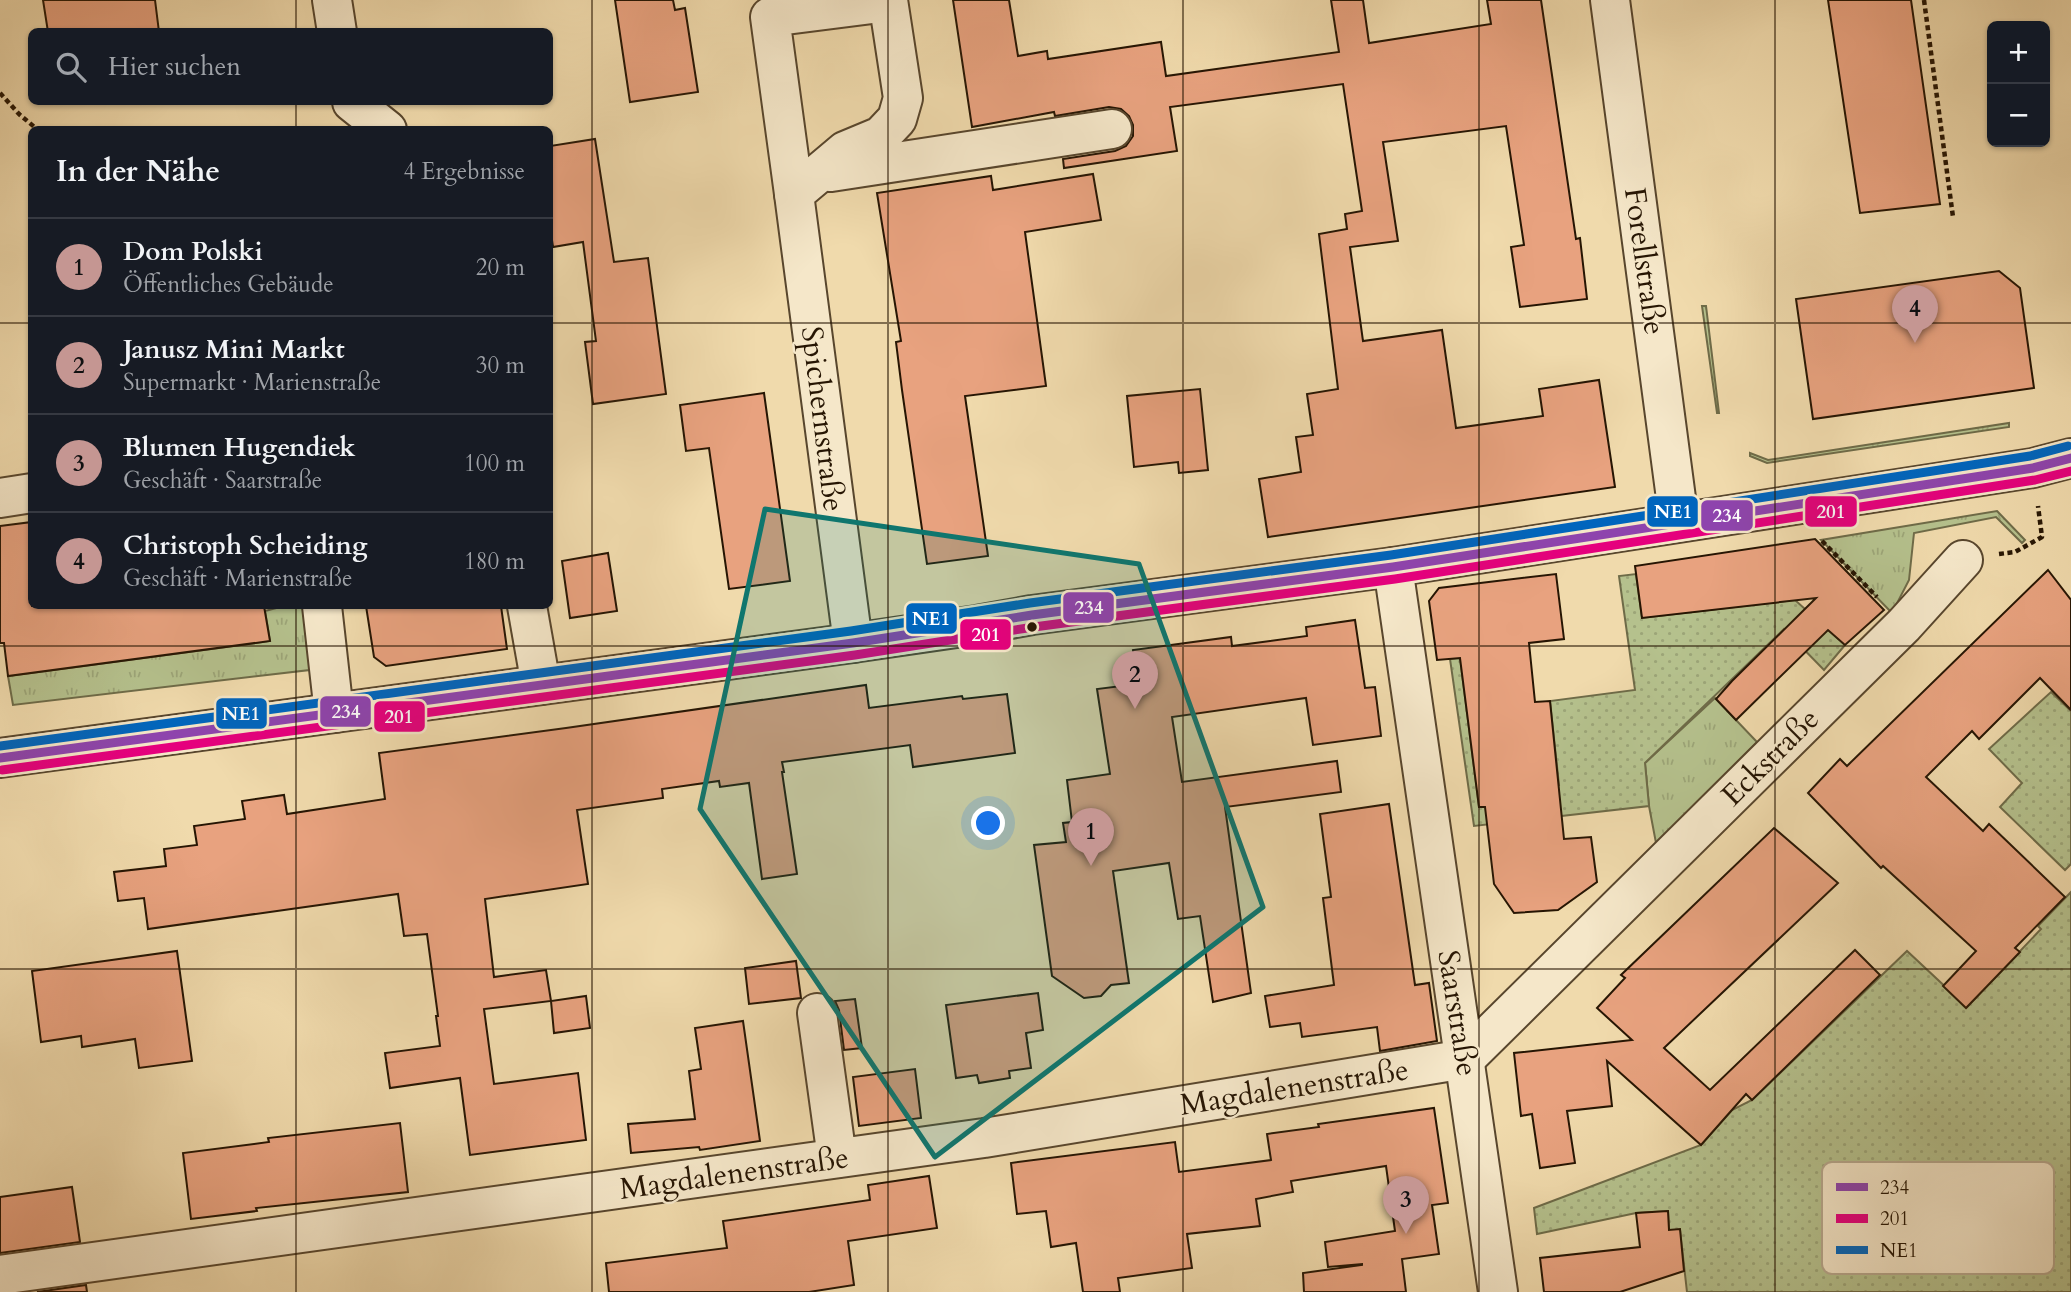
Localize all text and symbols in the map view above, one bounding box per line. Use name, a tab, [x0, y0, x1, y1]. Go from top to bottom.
map controls	[1987, 21, 2050, 147]
button: +	[1987, 21, 2050, 84]
search box	[28, 28, 553, 105]
icon: search	[52, 48, 90, 86]
text: Hier suchen	[108, 49, 241, 84]
button: −	[1987, 84, 2050, 147]
text: In der Nähe	[56, 151, 220, 192]
text: 4 Ergebnisse	[403, 156, 525, 187]
street label: Forellstraße	[1614, 185, 1675, 337]
text: Dom Polski	[123, 234, 263, 269]
text: 1	[73, 252, 85, 283]
text: 20 m	[476, 252, 525, 283]
text: Öffentliches Gebäude	[123, 269, 334, 300]
pin: 4	[1892, 285, 1938, 343]
street label: Spichernstraße	[791, 324, 854, 514]
text: Janusz Mini Markt	[123, 332, 345, 367]
text: 2	[73, 350, 85, 381]
text: 30 m	[476, 350, 525, 381]
text: Supermarkt · Marienstraße	[123, 367, 381, 398]
text: Blumen Hugendiek	[123, 430, 356, 465]
text: 3	[73, 448, 85, 479]
text: 100 m	[464, 448, 525, 479]
text: Geschäft · Saarstraße	[123, 465, 322, 496]
line badge: NE1	[1646, 495, 1699, 528]
line badge: 201	[1804, 495, 1858, 528]
text: NE1	[1654, 499, 1692, 525]
line badge: 234	[1700, 499, 1754, 532]
text: 201	[1816, 499, 1846, 525]
text: 234	[1712, 503, 1742, 529]
text: Christoph Scheiding	[123, 528, 368, 563]
text: 4	[73, 546, 85, 577]
text: 180 m	[464, 546, 525, 577]
text: Geschäft · Marienstraße	[123, 563, 352, 594]
line badge: 234	[1062, 591, 1115, 624]
text: 234	[1074, 595, 1104, 621]
line badge: NE1	[905, 602, 958, 635]
text: NE1	[912, 606, 950, 632]
line badge: 201	[959, 618, 1012, 651]
unlabelled marker	[1025, 620, 1039, 634]
text: 201	[971, 622, 1001, 648]
pin: 2	[1112, 651, 1158, 709]
line badge: 234	[319, 695, 372, 728]
line badge: NE1	[215, 697, 268, 730]
text: 234	[331, 699, 361, 725]
street label: Eckstraße	[1712, 699, 1828, 815]
line badge: 201	[373, 700, 426, 733]
text: NE1	[222, 701, 260, 727]
text: 201	[384, 704, 414, 730]
your location	[971, 806, 1005, 840]
pin: 1	[1068, 808, 1114, 866]
street label: Saarstraße	[1427, 947, 1488, 1079]
street label: Magdalenenstraße	[1177, 1049, 1411, 1126]
street label: Magdalenenstraße	[617, 1137, 851, 1210]
legend	[1822, 1162, 2054, 1274]
text: 234	[1880, 1175, 1909, 1201]
pin: 3	[1383, 1176, 1429, 1234]
text: 201	[1880, 1206, 1909, 1232]
text: NE1	[1880, 1238, 1918, 1264]

